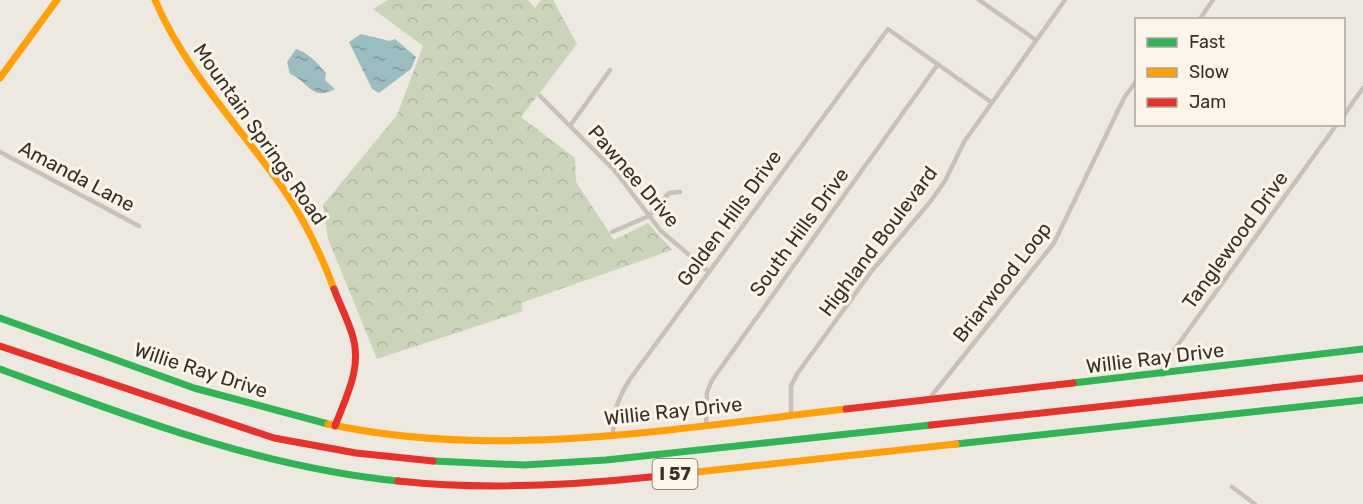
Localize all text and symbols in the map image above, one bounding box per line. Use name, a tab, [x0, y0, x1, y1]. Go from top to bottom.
legend	[1135, 18, 1345, 126]
text: Fast	[1189, 31, 1225, 53]
street label: Mountain Springs Road	[188, 39, 332, 229]
text: Slow	[1189, 61, 1229, 83]
text: Jam	[1189, 91, 1226, 113]
street label: Pawnee Drive	[583, 120, 685, 232]
street label: Amanda Lane	[15, 135, 139, 217]
street label: Golden Hills Drive	[672, 145, 786, 291]
street label: Highland Boulevard	[814, 161, 942, 321]
street label: South Hills Drive	[744, 163, 854, 301]
street label: Tanglewood Drive	[1177, 166, 1293, 314]
street label: Briarwood Loop	[948, 217, 1056, 347]
street label: Willie Ray Drive	[131, 337, 271, 403]
street label: Willie Ray Drive	[1085, 338, 1225, 378]
street label: Willie Ray Drive	[603, 392, 743, 430]
road number: I 57	[652, 459, 698, 489]

